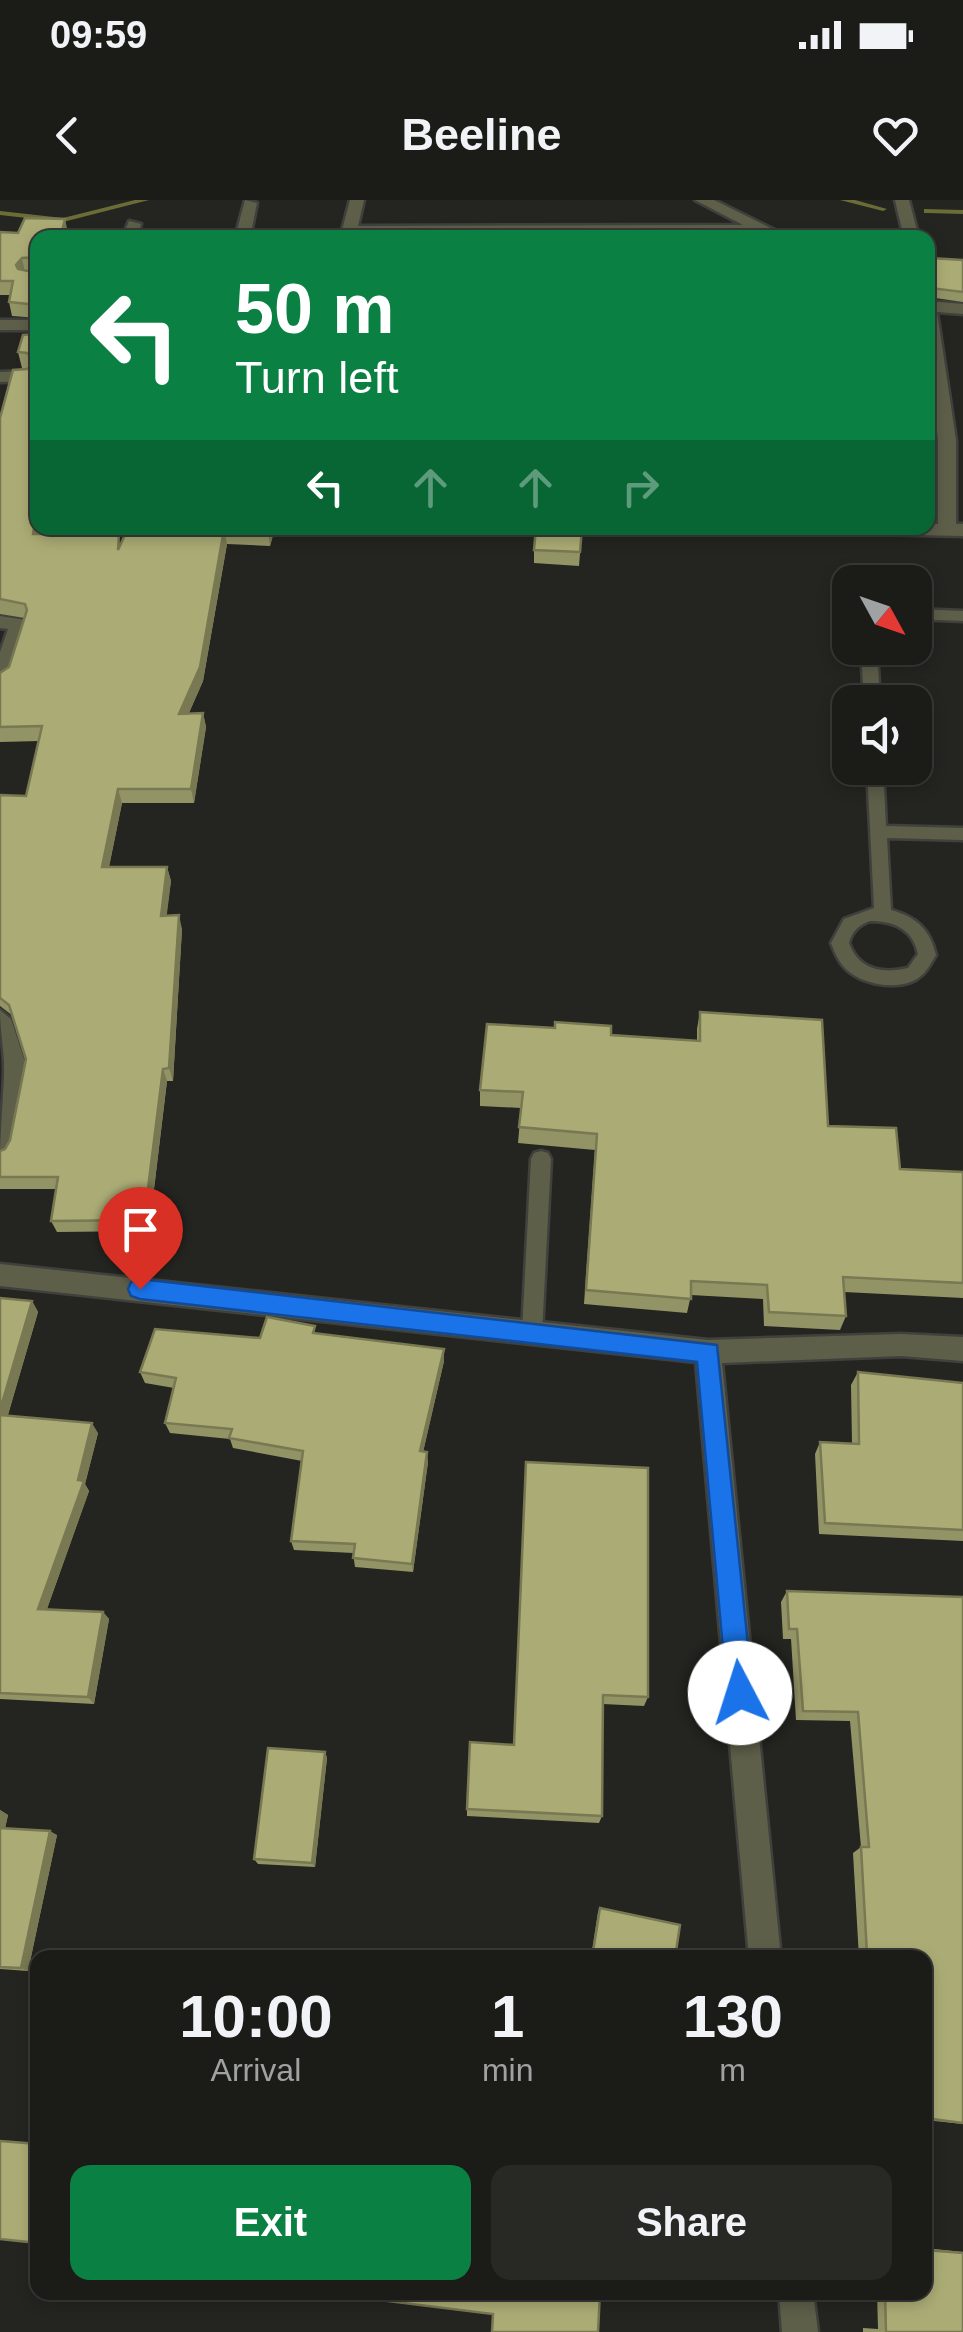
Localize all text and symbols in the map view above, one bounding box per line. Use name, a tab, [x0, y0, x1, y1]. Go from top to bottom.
text: 09:59	[50, 14, 147, 56]
icon: back	[40, 108, 95, 163]
icon: heart	[868, 108, 923, 163]
text: Beeline	[401, 109, 562, 160]
icon: left	[70, 270, 200, 400]
text: 50 m	[235, 270, 395, 348]
text: Turn left	[235, 352, 398, 403]
icon: left	[298, 460, 353, 515]
icon: ahead	[403, 460, 458, 515]
icon: ahead	[508, 460, 563, 515]
icon: right	[613, 460, 668, 515]
north arrow	[832, 565, 932, 665]
map controls	[832, 565, 932, 785]
button: sound	[832, 685, 932, 785]
pin	[98, 1187, 183, 1290]
icon: arrive	[113, 1202, 168, 1257]
position arrow	[688, 1641, 792, 1745]
text: 10:00	[179, 1983, 333, 2050]
text: 1	[491, 1983, 524, 2050]
text: 130	[683, 1983, 783, 2050]
text: Arrival	[211, 2052, 301, 2088]
text: min	[482, 2052, 533, 2088]
text: m	[719, 2052, 746, 2088]
button: Exit	[70, 2165, 471, 2280]
button: Share	[491, 2165, 892, 2280]

